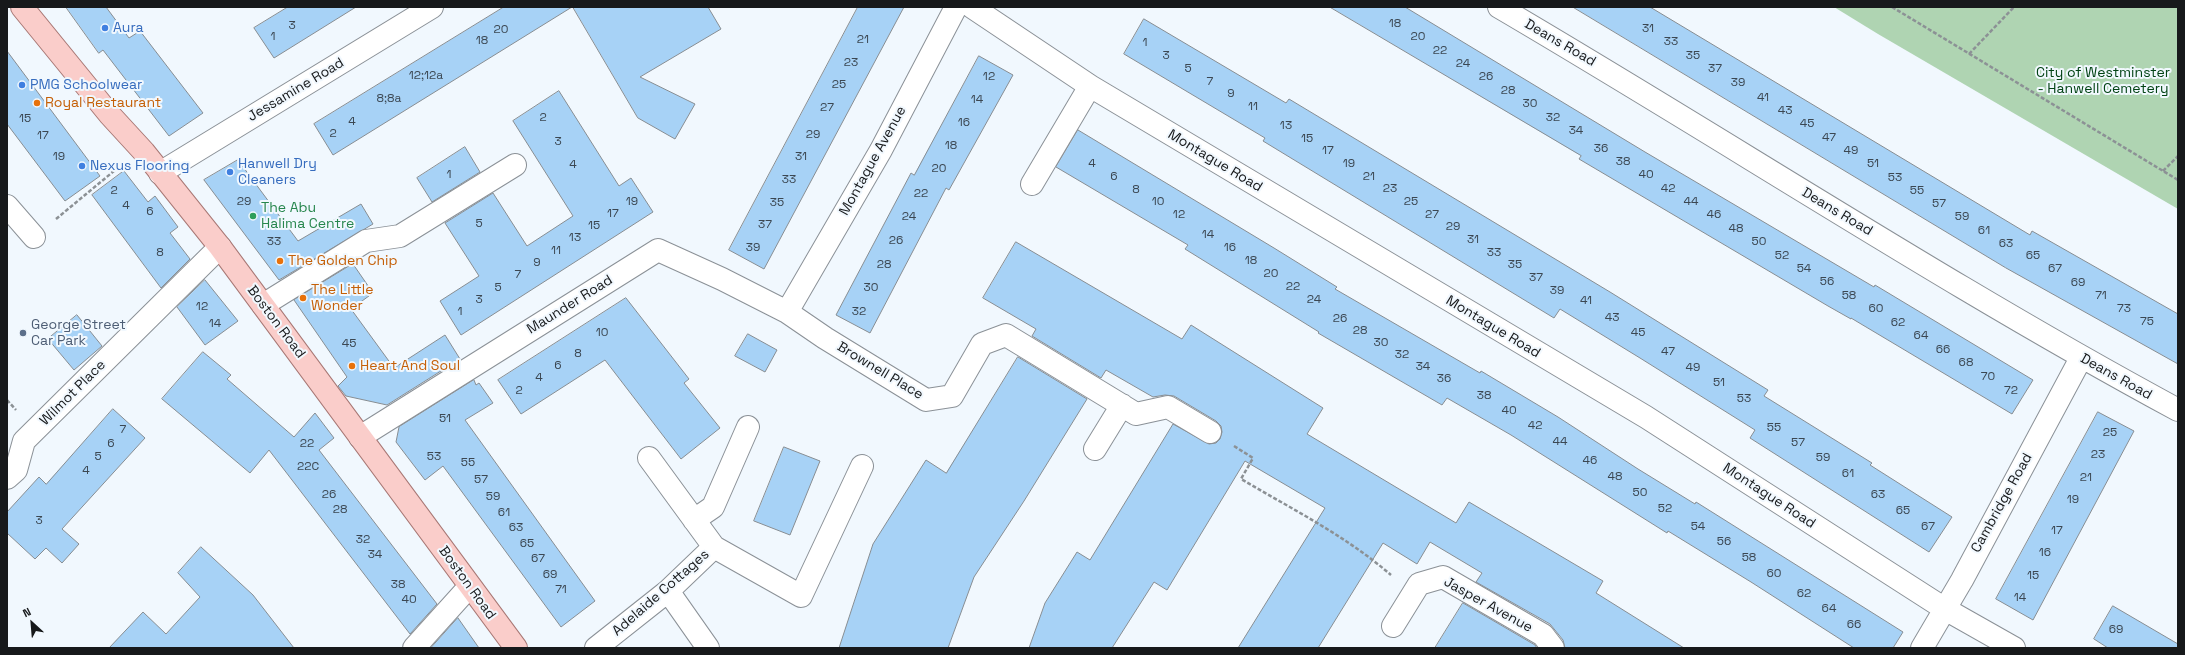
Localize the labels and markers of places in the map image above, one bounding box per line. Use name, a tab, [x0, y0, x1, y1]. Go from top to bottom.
place label: Aura	[113, 20, 143, 36]
marker: Aura	[100, 23, 110, 33]
place label: PMG Schoolwear	[30, 77, 142, 93]
marker: PMG Schoolwear	[17, 80, 27, 90]
place label: Royal Restaurant	[45, 95, 161, 111]
marker: Royal Restaurant	[32, 98, 42, 108]
place label: Hanwell Dry Cleaners	[238, 156, 317, 188]
place label: Nexus Flooring	[90, 158, 190, 174]
marker: Nexus Flooring	[77, 161, 87, 171]
marker: Hanwell Dry Cleaners	[225, 167, 235, 177]
place label: The Abu Halima Centre	[261, 200, 354, 232]
marker: The Abu Halima Centre	[248, 211, 258, 221]
place label: The Golden Chip	[288, 253, 398, 269]
marker: The Golden Chip	[275, 256, 285, 266]
place label: The Little Wonder	[311, 282, 373, 314]
marker: The Little Wonder	[298, 293, 308, 303]
place label: George Street Car Park	[31, 317, 126, 350]
marker: George Street Car Park	[18, 328, 28, 338]
place label: Heart And Soul	[360, 358, 460, 374]
marker: Heart And Soul	[347, 361, 357, 371]

